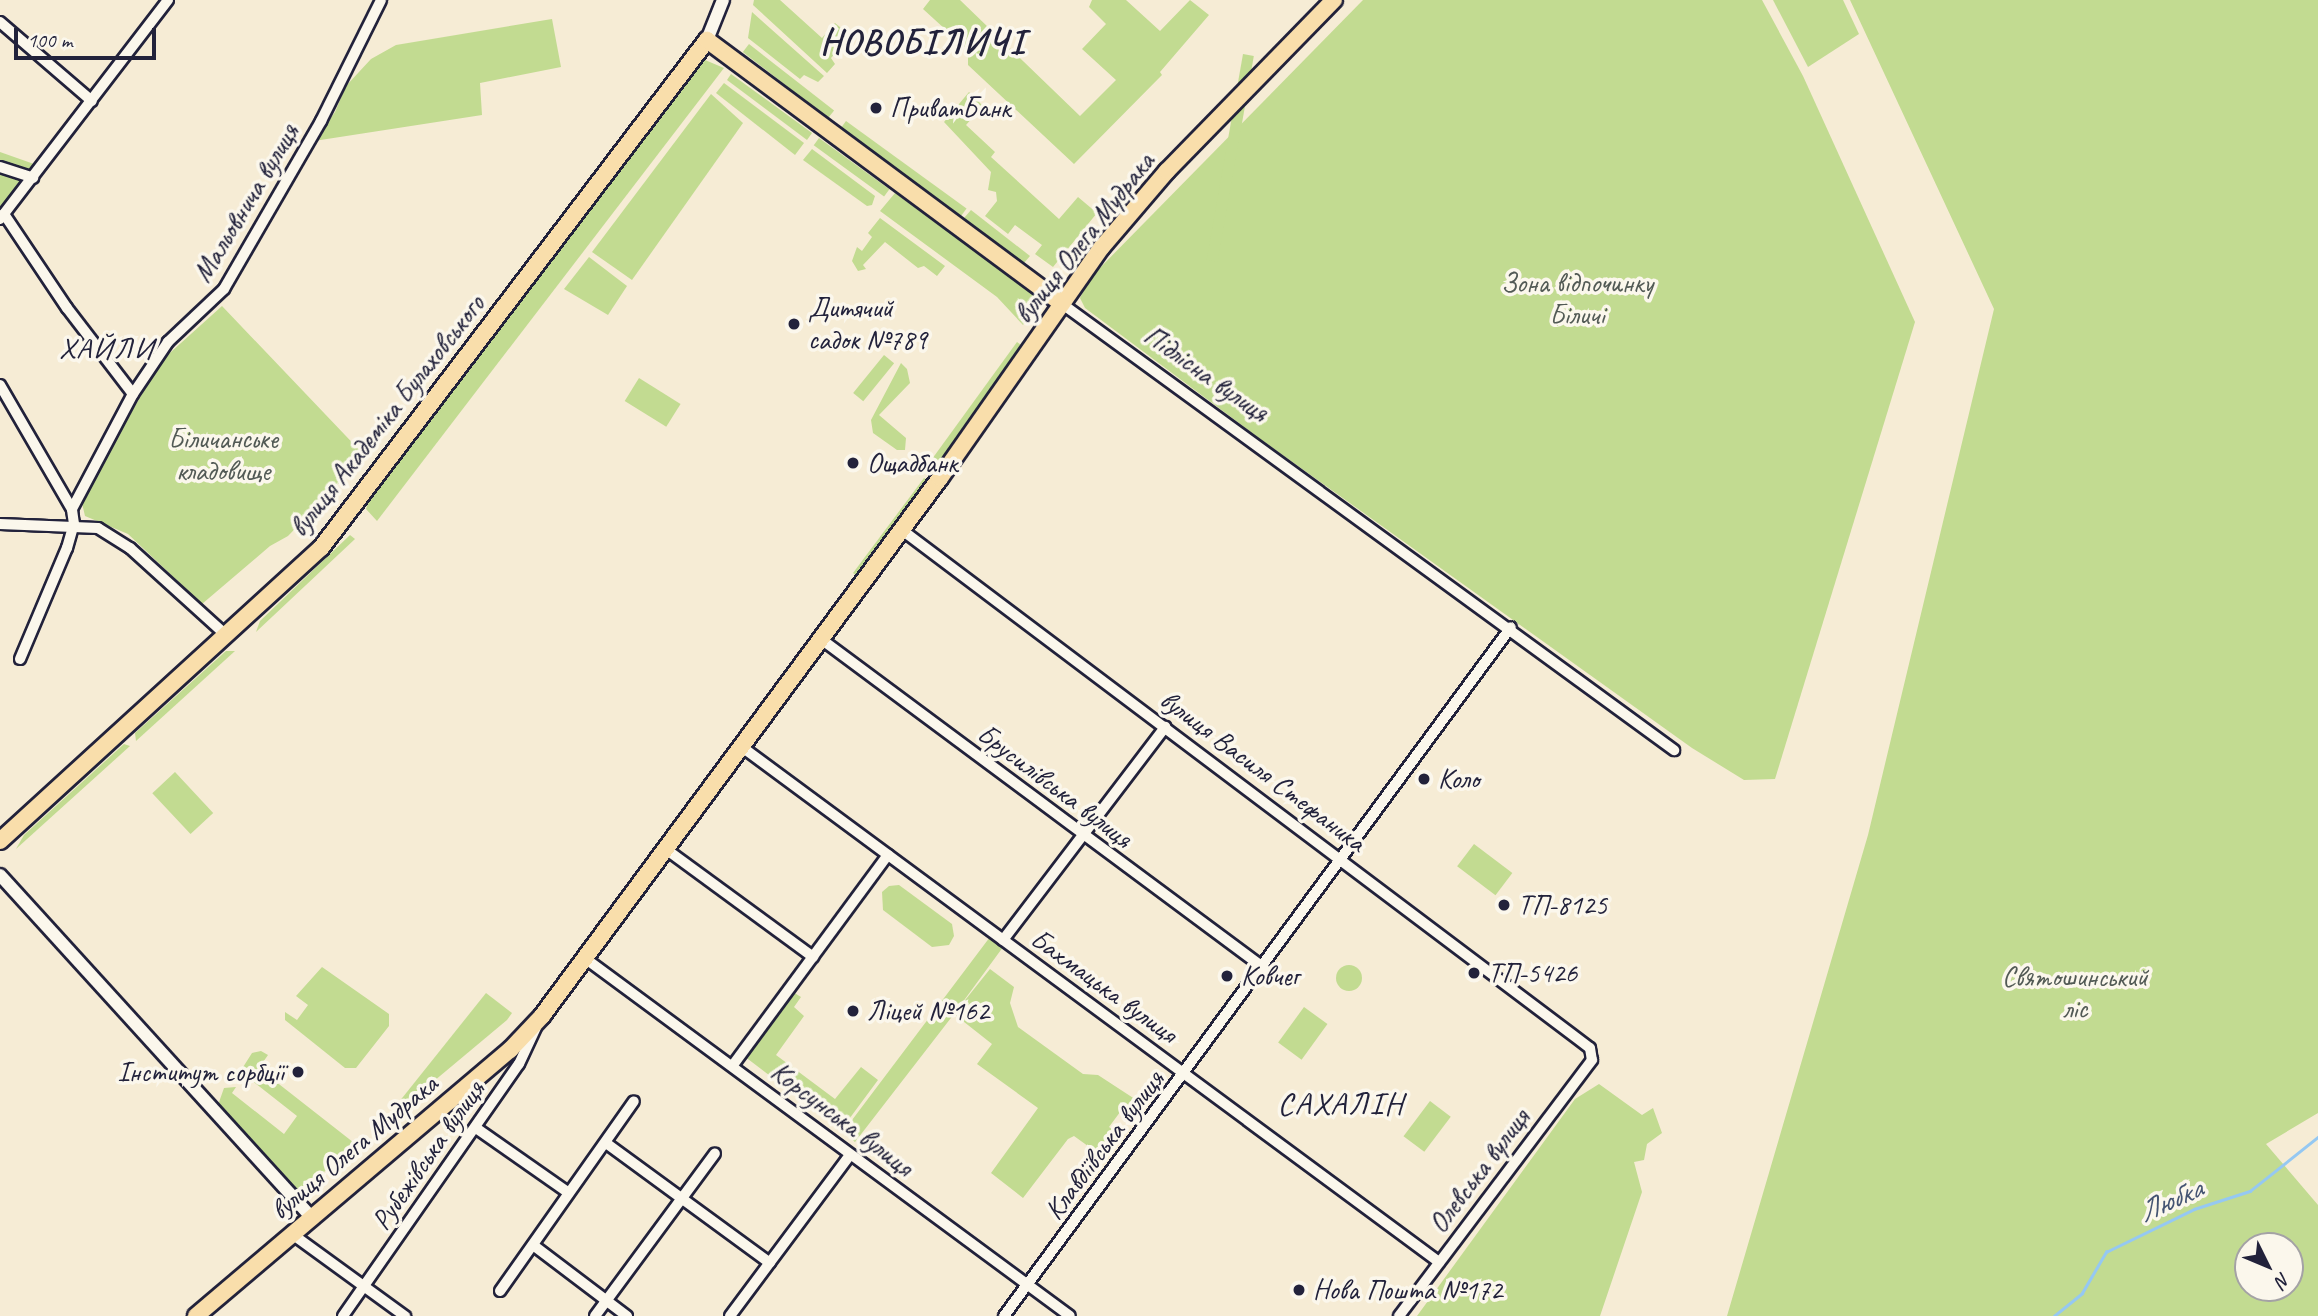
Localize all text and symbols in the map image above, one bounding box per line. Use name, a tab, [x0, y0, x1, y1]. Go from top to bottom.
scale bar	[18, 14, 159, 58]
district label: НОВОБІЛИЧІ	[818, 21, 1028, 63]
text: 100 m	[27, 27, 72, 53]
place label: ПриватБанк	[890, 91, 1011, 125]
marker: ПриватБанк	[868, 100, 884, 116]
street label: Мальовнича вулиця	[185, 118, 307, 288]
street label: вулиця Олега Мудрака	[1007, 146, 1161, 330]
park label: Зона відпочинку Біличі	[1500, 266, 1654, 332]
street label: вулиця Академіка Булаховського	[282, 288, 492, 544]
place label: Дитячий садок №789	[808, 291, 927, 357]
marker: Дитячий садок №789	[786, 316, 802, 332]
street label: Підлісна вулиця	[1137, 319, 1275, 429]
district label: ХАЙЛИ	[60, 330, 154, 366]
park label: Біличанське кладовище	[168, 422, 278, 488]
place label: Ощадбанк	[867, 446, 957, 480]
marker: Ощадбанк	[845, 455, 861, 471]
street label: вулиця Василя Стефаника	[1154, 683, 1372, 859]
street label: Брусилівська вулиця	[970, 716, 1140, 856]
place label: Коло	[1438, 762, 1479, 796]
marker: Коло	[1416, 771, 1432, 787]
place label: ТП-8125	[1518, 888, 1607, 922]
marker: ТП-8125	[1496, 897, 1512, 913]
street label: Бахмацька вулиця	[1025, 922, 1183, 1050]
place label: ТП-5426	[1488, 956, 1577, 990]
place label: Ковчег	[1241, 959, 1299, 993]
park label: Святошинський ліс	[2002, 960, 2148, 1026]
marker: ТП-5426	[1466, 965, 1482, 981]
marker: Ковчег	[1219, 968, 1235, 984]
place label: Ліцей №162	[867, 994, 989, 1028]
marker: Ліцей №162	[845, 1003, 861, 1019]
place label: Інститут сорбції	[117, 1055, 284, 1089]
street label: Корсунська вулиця	[764, 1055, 920, 1183]
street label: Клавдіївська вулиця	[1037, 1063, 1171, 1227]
marker: Інститут сорбції	[290, 1064, 306, 1080]
street label: вулиця Олега Мудрака	[264, 1068, 444, 1226]
street label: Рубежівська вулиця	[364, 1073, 492, 1237]
district label: САХАЛІН	[1278, 1085, 1404, 1123]
street label: Олевська вулиця	[1421, 1102, 1537, 1240]
water label: Любка	[2132, 1170, 2208, 1230]
north arrow	[2234, 1232, 2304, 1302]
text: N	[2270, 1267, 2296, 1292]
place label: Нова Пошта №172	[1313, 1273, 1504, 1307]
marker: Нова Пошта №172	[1291, 1282, 1307, 1298]

